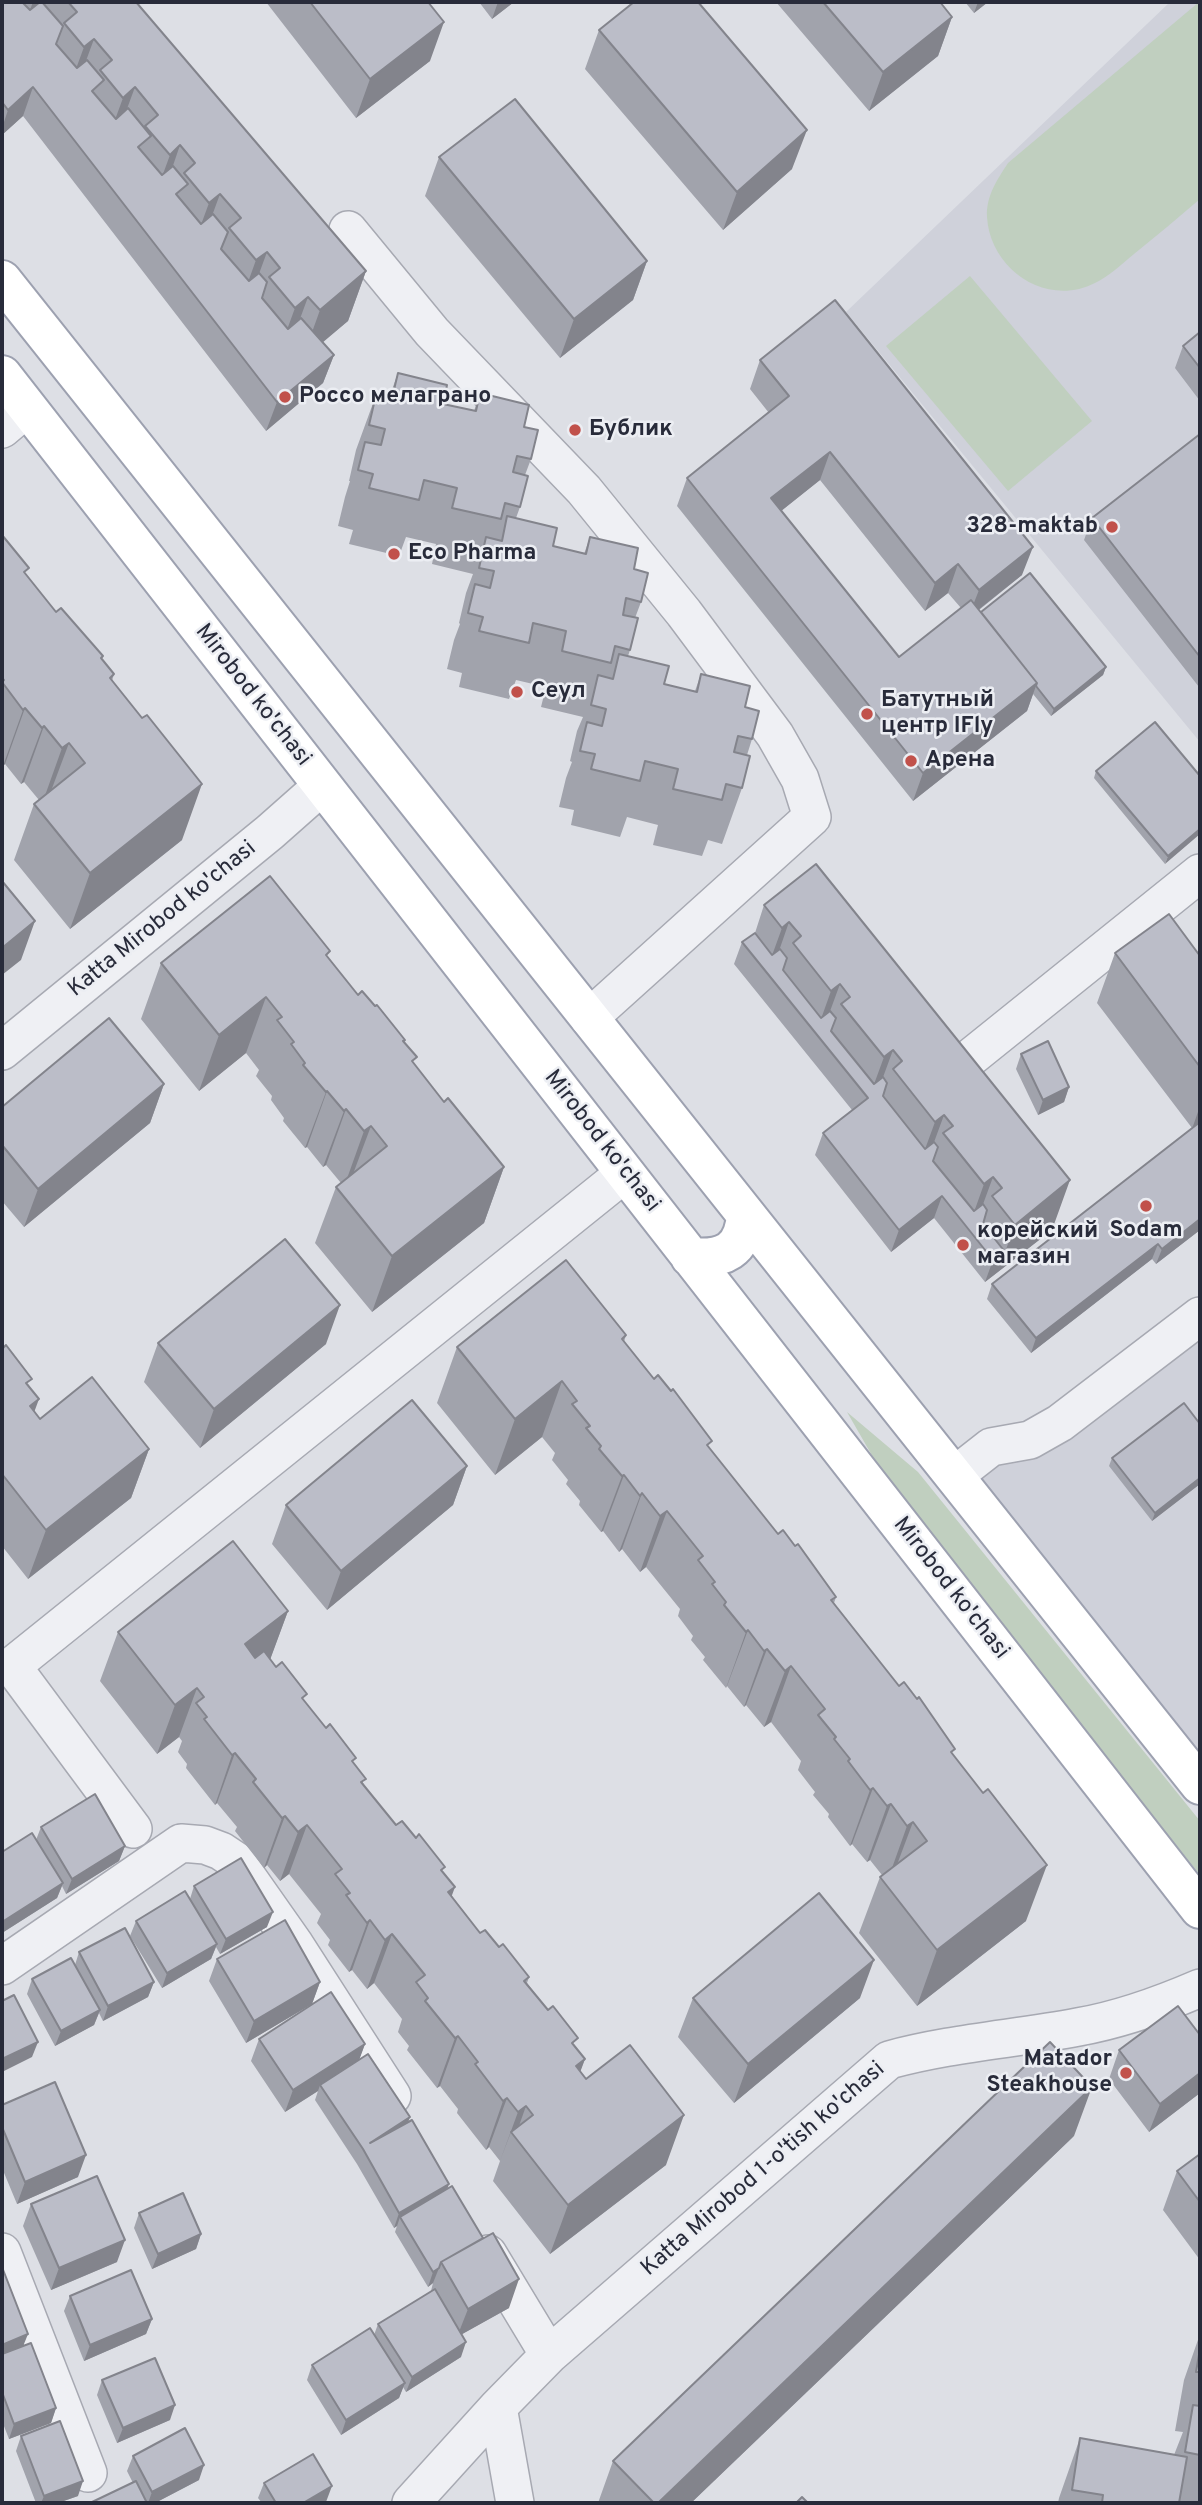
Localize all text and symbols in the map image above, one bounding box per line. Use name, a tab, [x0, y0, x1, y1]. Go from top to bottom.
place label: Россо мелаграно	[299, 383, 491, 411]
marker: Россо мелаграно	[277, 389, 293, 405]
place label: Бублик	[589, 416, 673, 444]
marker: Бублик	[567, 422, 583, 438]
place label: 328-maktab	[966, 513, 1098, 541]
marker: 328-maktab	[1104, 519, 1120, 535]
place label: Eco Pharma	[408, 540, 536, 568]
marker: Eco Pharma	[386, 546, 402, 562]
street label: Mirobod ko'chasi	[188, 619, 316, 773]
place label: Сеул	[531, 678, 586, 706]
marker: Сеул	[509, 684, 525, 700]
place label: Батутный центр IFly	[881, 687, 994, 741]
marker: Батутный центр IFly	[859, 706, 875, 722]
place label: Арена	[925, 747, 995, 775]
marker: Арена	[903, 753, 919, 769]
street label: Katta Mirobod ko'chasi	[63, 836, 263, 1004]
street label: Mirobod ko'chasi	[537, 1065, 665, 1219]
marker: Sodam	[1138, 1198, 1154, 1214]
place label: Sodam	[1109, 1217, 1183, 1245]
place label: корейский магазин	[977, 1218, 1098, 1272]
marker: корейский магазин	[955, 1237, 971, 1253]
street label: Mirobod ko'chasi	[886, 1512, 1014, 1666]
place label: Matador Steakhouse	[987, 2046, 1112, 2100]
street label: Katta Mirobod 1-o'tish ko'chasi	[637, 2057, 891, 2283]
marker: Matador Steakhouse	[1118, 2065, 1134, 2081]

